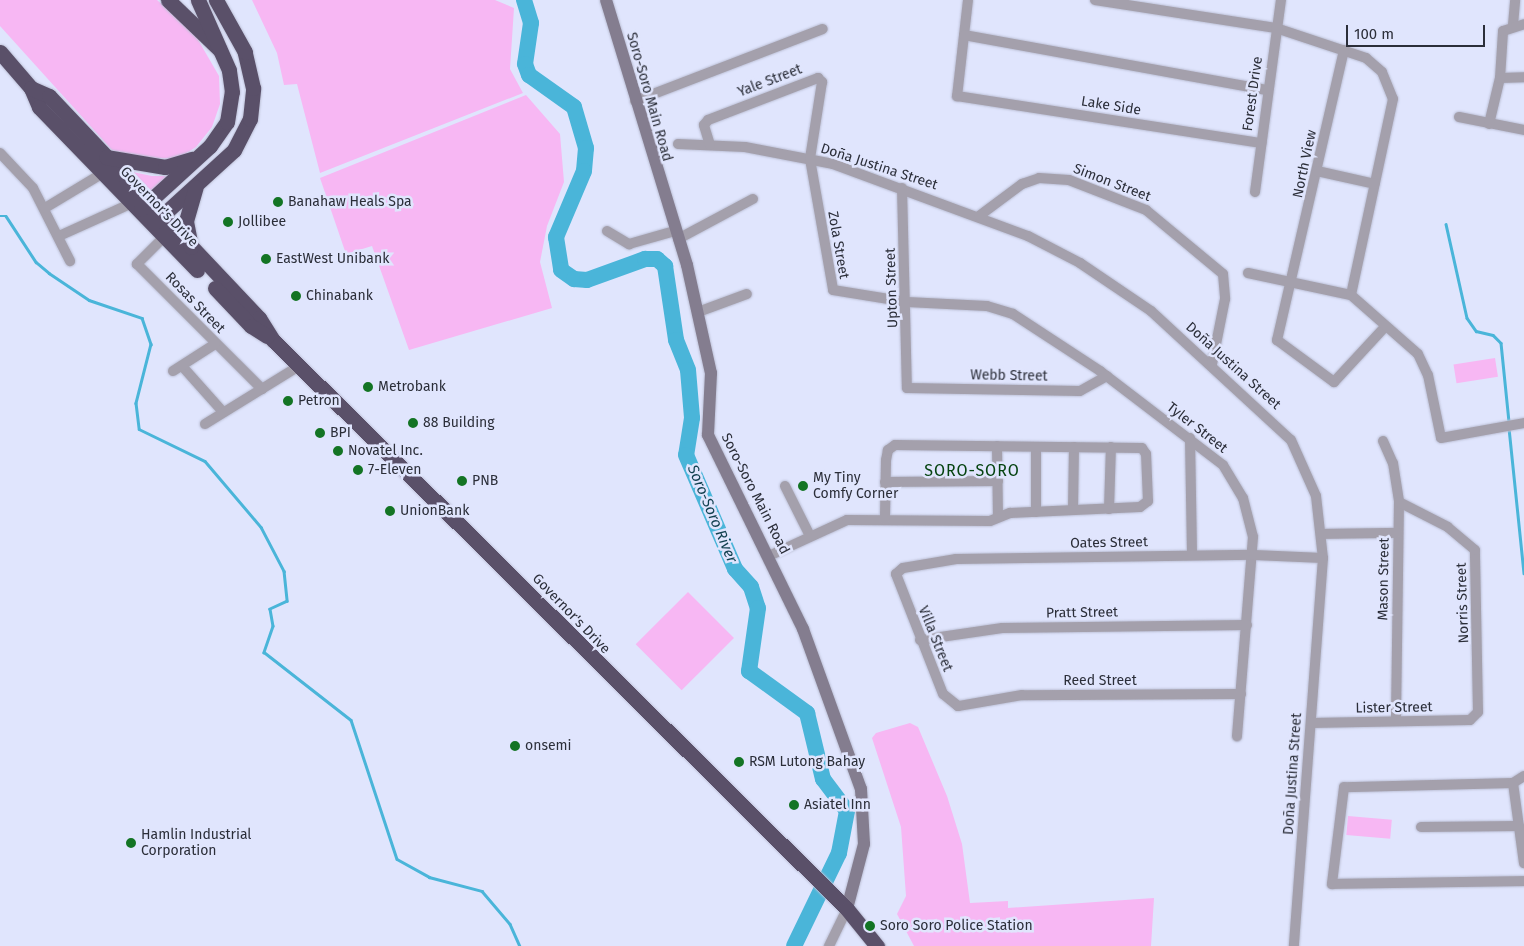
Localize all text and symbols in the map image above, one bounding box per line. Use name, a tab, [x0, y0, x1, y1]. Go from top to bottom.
scale bar	[1349, 15, 1488, 47]
text: 100 m	[1354, 25, 1394, 43]
street label: Soro-Soro Main Road	[623, 31, 675, 163]
street label: Forest Drive	[1239, 56, 1267, 132]
street label: Yale Street	[736, 61, 804, 101]
street label: Lake Side	[1080, 93, 1142, 119]
street label: North View	[1290, 128, 1320, 200]
street label: Doña Justina Street	[818, 140, 940, 194]
street label: Simon Street	[1071, 161, 1153, 205]
street label: Governor's Drive	[117, 164, 201, 250]
place label: Banahaw Heals Spa	[288, 194, 412, 210]
marker: Banahaw Heals Spa	[272, 196, 284, 208]
street label: Zola Street	[824, 210, 852, 280]
place label: Jollibee	[238, 214, 286, 230]
marker: Jollibee	[222, 216, 234, 228]
street label: Upton Street	[882, 247, 902, 329]
place label: EastWest Unibank	[276, 251, 389, 267]
marker: EastWest Unibank	[260, 253, 272, 265]
street label: Rosas Street	[162, 269, 228, 337]
place label: Chinabank	[306, 288, 373, 304]
marker: Chinabank	[290, 290, 302, 302]
street label: Doña Justina Street	[1182, 319, 1284, 413]
street label: Webb Street	[970, 367, 1048, 385]
place label: Metrobank	[378, 379, 446, 395]
marker: Metrobank	[362, 381, 374, 393]
place label: Petron	[298, 393, 340, 409]
marker: Petron	[282, 395, 294, 407]
street label: Tyler Street	[1163, 399, 1231, 457]
place label: 88 Building	[423, 415, 495, 431]
marker: 88 Building	[407, 417, 419, 429]
place label: BPI	[330, 425, 351, 441]
marker: BPI	[314, 427, 326, 439]
street label: Soro-Soro Main Road	[717, 431, 793, 557]
place label: Novatel Inc.	[348, 443, 423, 459]
marker: Novatel Inc.	[332, 445, 344, 457]
district label: SORO-SORO	[923, 461, 1021, 481]
place label: 7-Eleven	[368, 462, 422, 478]
water label: Soro-Soro River	[683, 462, 741, 566]
marker: 7-Eleven	[352, 464, 364, 476]
place label: My Tiny Comfy Corner	[813, 470, 898, 502]
place label: PNB	[472, 473, 498, 489]
marker: PNB	[456, 475, 468, 487]
marker: My Tiny Comfy Corner	[797, 480, 809, 492]
place label: UnionBank	[400, 503, 469, 519]
marker: UnionBank	[384, 505, 396, 517]
street label: Oates Street	[1070, 534, 1148, 552]
street label: Mason Street	[1375, 537, 1393, 621]
street label: Norris Street	[1453, 562, 1473, 644]
street label: Governor's Drive	[529, 571, 613, 657]
street label: Villa Street	[914, 604, 956, 674]
street label: Pratt Street	[1046, 604, 1118, 622]
street label: Reed Street	[1063, 673, 1137, 689]
street label: Lister Street	[1355, 699, 1433, 717]
street label: Doña Justina Street	[1280, 712, 1306, 836]
place label: onsemi	[525, 738, 571, 754]
marker: onsemi	[509, 740, 521, 752]
place label: RSM Lutong Bahay	[749, 754, 865, 770]
marker: RSM Lutong Bahay	[733, 756, 745, 768]
place label: Asiatel Inn	[804, 797, 871, 813]
marker: Asiatel Inn	[788, 799, 800, 811]
place label: Hamlin Industrial Corporation	[141, 827, 251, 860]
marker: Hamlin Industrial Corporation	[125, 837, 137, 849]
place label: Soro Soro Police Station	[880, 918, 1033, 934]
marker: Soro Soro Police Station	[864, 920, 876, 932]

